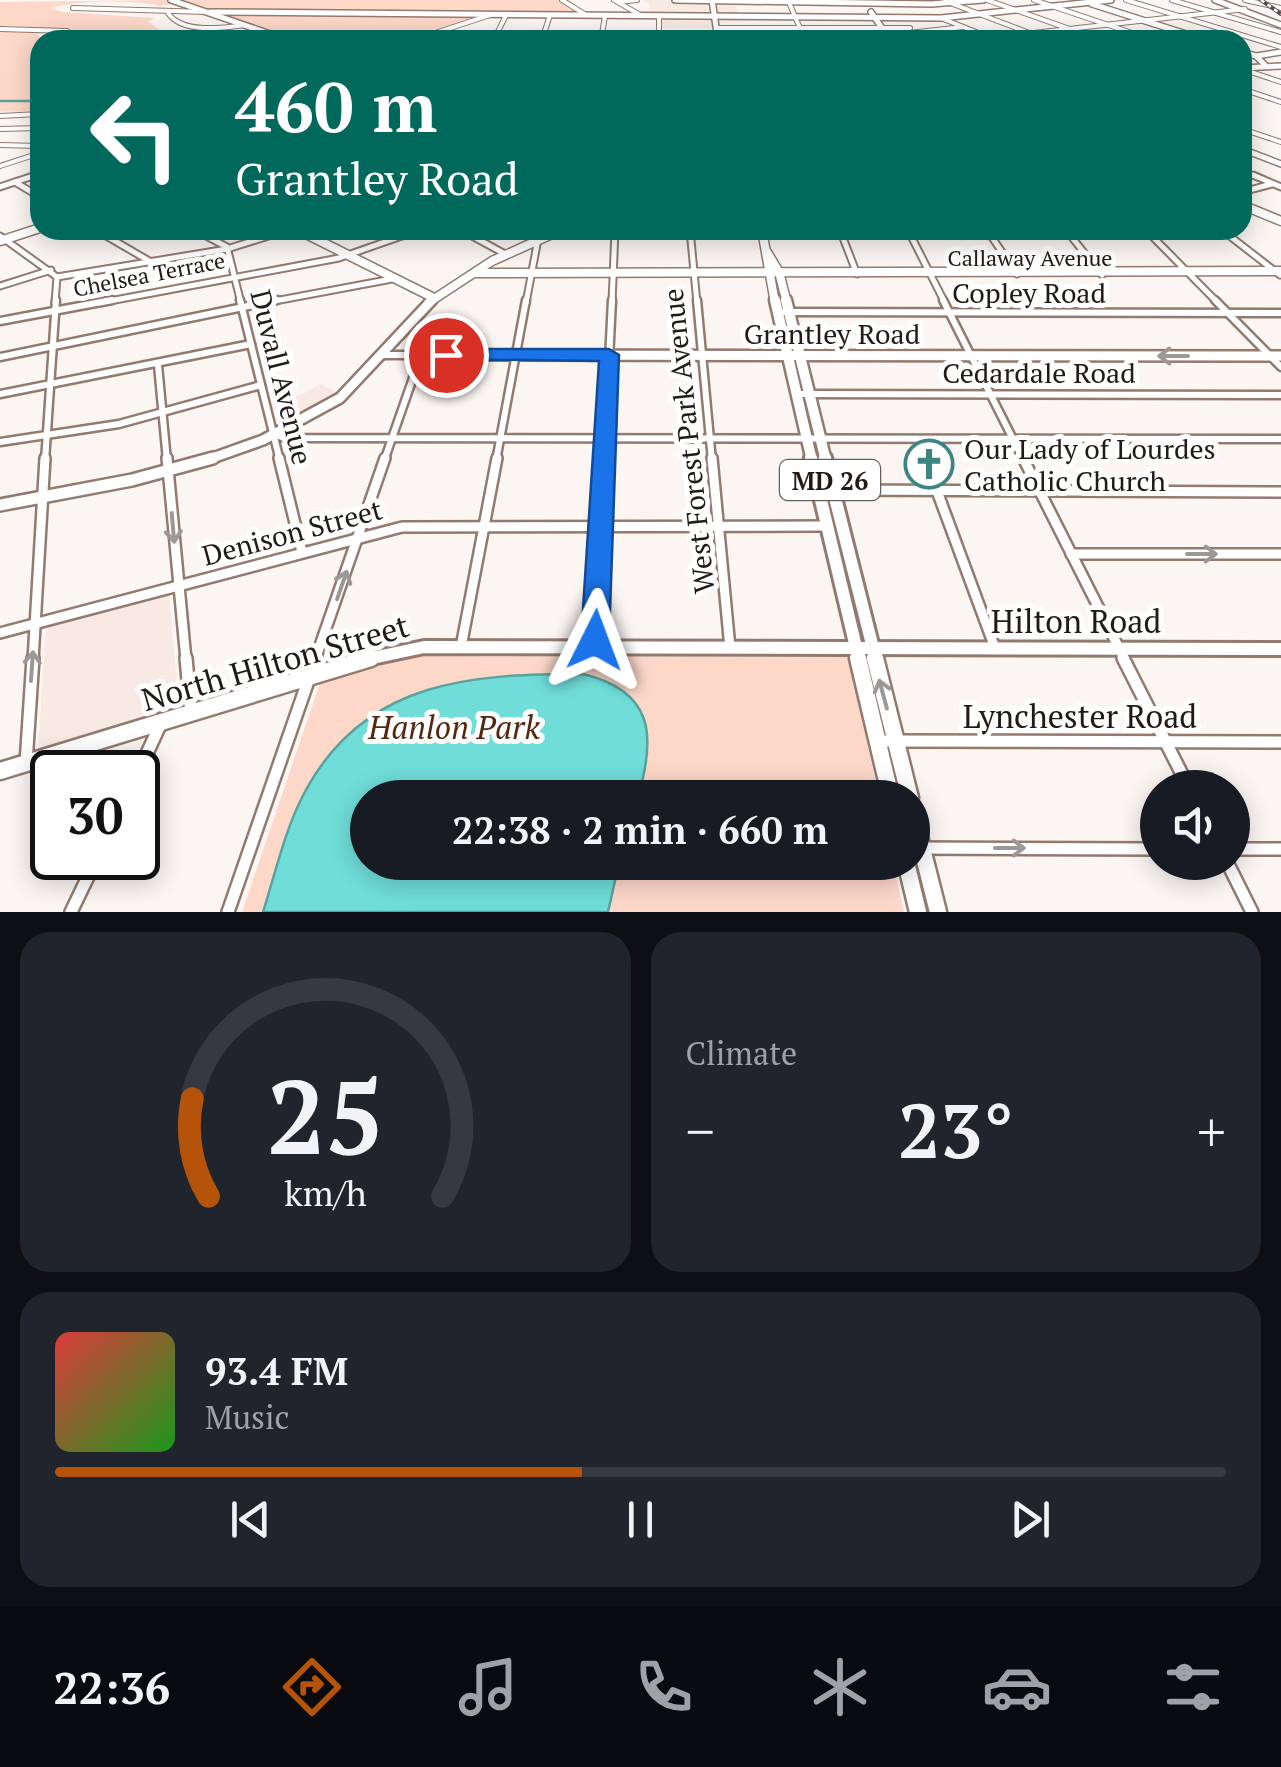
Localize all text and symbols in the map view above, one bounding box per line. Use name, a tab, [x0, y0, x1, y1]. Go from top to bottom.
text: 460 m	[235, 59, 437, 152]
icon: left	[70, 70, 200, 200]
text: Grantley Road	[235, 148, 519, 208]
street label: Callaway Avenue	[948, 243, 1112, 272]
street label: Chelsea Terrace	[71, 245, 227, 303]
street label: Copley Road	[952, 274, 1106, 311]
street label: Duvall Avenue	[242, 286, 322, 468]
street label: West Forest Park Avenue	[654, 287, 722, 595]
pin	[404, 313, 489, 398]
street label: Grantley Road	[744, 315, 920, 352]
icon: arrive	[419, 328, 474, 383]
one-way arrow	[1158, 346, 1190, 366]
street label: Cedardale Road	[942, 354, 1136, 391]
place label: Our Lady of Lourdes Catholic Church	[964, 430, 1216, 499]
church icon: Our Lady of Lourdes Catholic Church	[903, 438, 955, 490]
road number: MD 26	[780, 460, 880, 500]
street label: Denison Street	[198, 490, 387, 574]
one-way arrow	[164, 512, 183, 544]
one-way arrow	[1186, 544, 1218, 564]
one-way arrow	[334, 571, 352, 602]
position arrow	[543, 588, 647, 692]
street label: Hilton Road	[991, 600, 1161, 642]
street label: North Hilton Street	[136, 604, 414, 720]
one-way arrow	[23, 651, 42, 683]
one-way arrow	[873, 679, 892, 710]
street label: Lynchester Road	[963, 695, 1197, 737]
park label: Hanlon Park	[367, 706, 540, 748]
speed limit sign: 30	[30, 750, 160, 880]
map controls	[1140, 770, 1250, 880]
button: sound	[1140, 770, 1250, 880]
text: 22:38 · 2 min · 660 m	[452, 805, 828, 855]
one-way arrow	[992, 838, 1025, 858]
text: Climate	[686, 1032, 797, 1074]
text: 25	[266, 1046, 384, 1184]
text: 23°	[898, 1080, 1014, 1179]
text: −	[686, 1094, 715, 1167]
text: +	[1197, 1094, 1226, 1167]
text: km/h	[284, 1169, 367, 1216]
text: 93.4 FM	[205, 1346, 348, 1396]
text: Music	[205, 1396, 290, 1438]
icon: previous	[223, 1492, 278, 1547]
icon: pause	[613, 1492, 668, 1547]
icon: next	[1003, 1492, 1058, 1547]
icon: directions	[277, 1652, 347, 1722]
icon: music	[453, 1652, 523, 1722]
icon: phone	[629, 1652, 699, 1722]
icon: climate	[805, 1652, 875, 1722]
icon: car	[982, 1652, 1052, 1722]
icon: filters	[1158, 1652, 1228, 1722]
text: 22:36	[53, 1657, 170, 1717]

